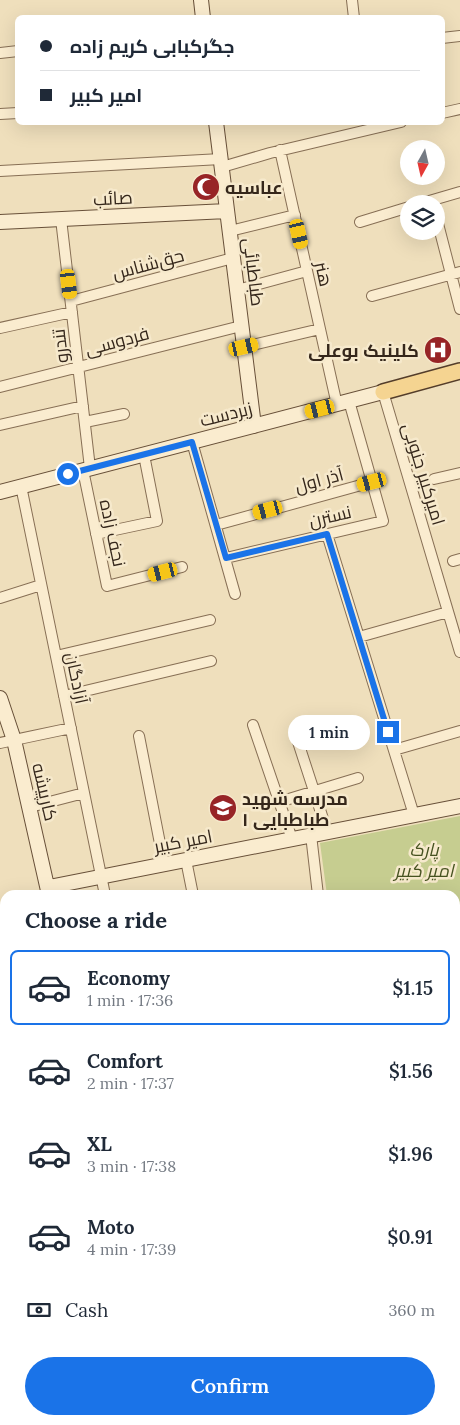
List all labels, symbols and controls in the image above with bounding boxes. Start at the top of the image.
text: جگرکبابی کریم زاده [70,34,235,58]
text: امیر کبیر [70,83,142,107]
north arrow [400,140,445,185]
map controls [400,140,445,240]
mosque icon: عباسیه [191,172,221,202]
place label: عباسیه [225,176,283,199]
street label: صائب [93,185,133,211]
button: layers [400,195,445,240]
car [288,218,309,250]
street label: طباطبائی [238,237,270,307]
street label: حق‌شناس [110,243,187,286]
street label: هنر [310,258,338,289]
car [59,268,78,300]
street label: فردوسی [82,321,152,361]
street label: تندرو [46,327,74,364]
hospital icon: کلینیک بوعلی [423,335,453,365]
car [227,336,260,358]
place label: کلینیک بوعلی [308,339,419,362]
street label: زبردست [197,396,255,432]
car [303,398,336,420]
street label: امیرکبیر جنوبی [398,420,450,528]
street label: آذر اول [292,462,346,498]
route start [57,463,79,485]
car [355,471,388,493]
street label: نجف زاده [95,497,131,569]
car [251,499,284,521]
street label: نسترن [306,500,354,532]
car [146,561,179,583]
street label: آزادگان [60,650,94,706]
callout: 1 min [288,714,370,750]
route end [377,721,399,743]
text: 1 min [309,722,349,742]
street label: کارپیشه [26,761,63,823]
place label: مدرسه شهید طباطبایی ۱ [242,787,348,831]
school or university icon: مدرسه شهید طباطبایی ۱ [208,793,238,823]
street label: امیر کبیر [151,824,214,858]
park label: پارک امیر کبیر [392,838,456,882]
text: Choose a ride [25,906,167,934]
icon: car [27,965,72,1010]
text: Economy [87,966,170,990]
text: $1.15 [393,976,433,1000]
text: 1 min · 17:36 [87,990,173,1010]
icon: car [27,1048,72,1093]
text: Comfort [87,1049,163,1073]
text: $1.56 [389,1059,433,1083]
text: 2 min · 17:37 [87,1073,174,1093]
icon: car [27,1131,72,1176]
text: XL [87,1132,112,1156]
text: $1.96 [388,1142,433,1166]
text: 3 min · 17:38 [87,1156,176,1176]
icon: car [27,1214,72,1259]
text: Moto [87,1215,134,1239]
text: $0.91 [388,1225,433,1249]
text: 4 min · 17:39 [87,1239,176,1259]
icon: cash [25,1296,53,1324]
text: Cash [65,1298,108,1322]
text: 360 m [388,1300,435,1320]
button: Confirm [25,1357,435,1415]

